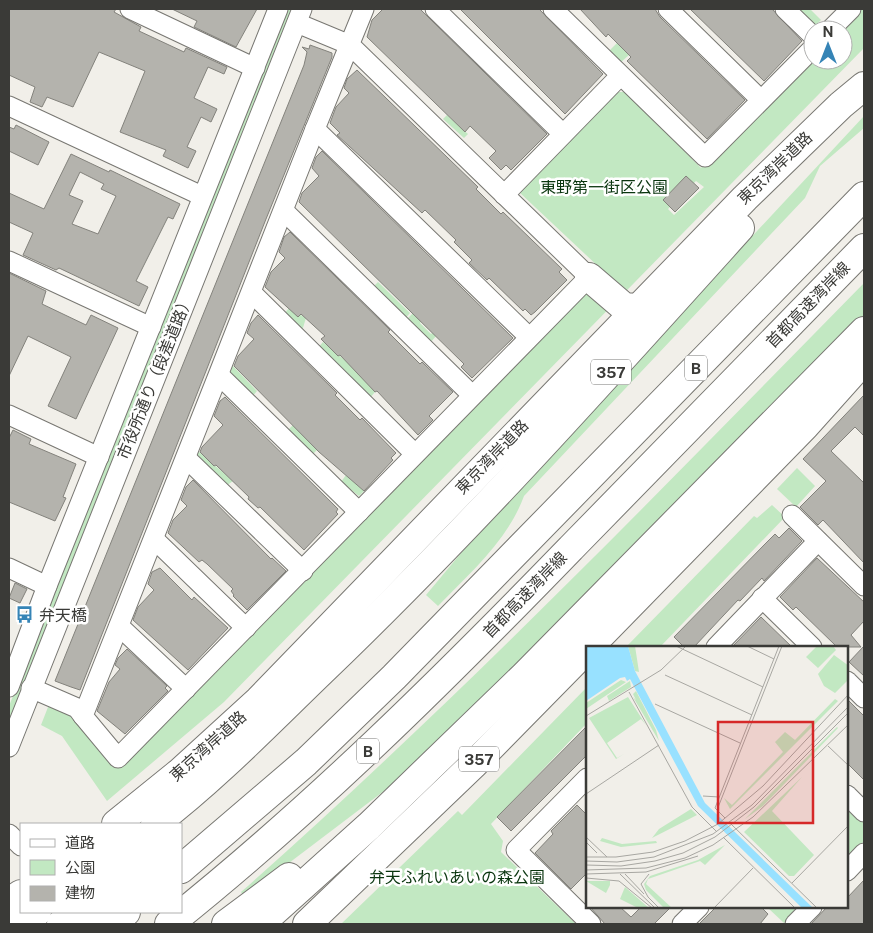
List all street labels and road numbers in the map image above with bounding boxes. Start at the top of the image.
street label: 東京湾岸道路 [734,128,816,208]
street label: 首都高速湾岸線 [762,258,854,352]
street label: 市役所通り（段差道路） [113,292,197,462]
road number: B [685,356,707,380]
road number: 357 [591,360,631,384]
street label: 東京湾岸道路 [452,416,532,498]
street label: 首都高速湾岸線 [479,548,571,642]
street label: 東京湾岸道路 [166,707,250,785]
road number: B [357,738,379,764]
road number: 357 [459,746,499,772]

